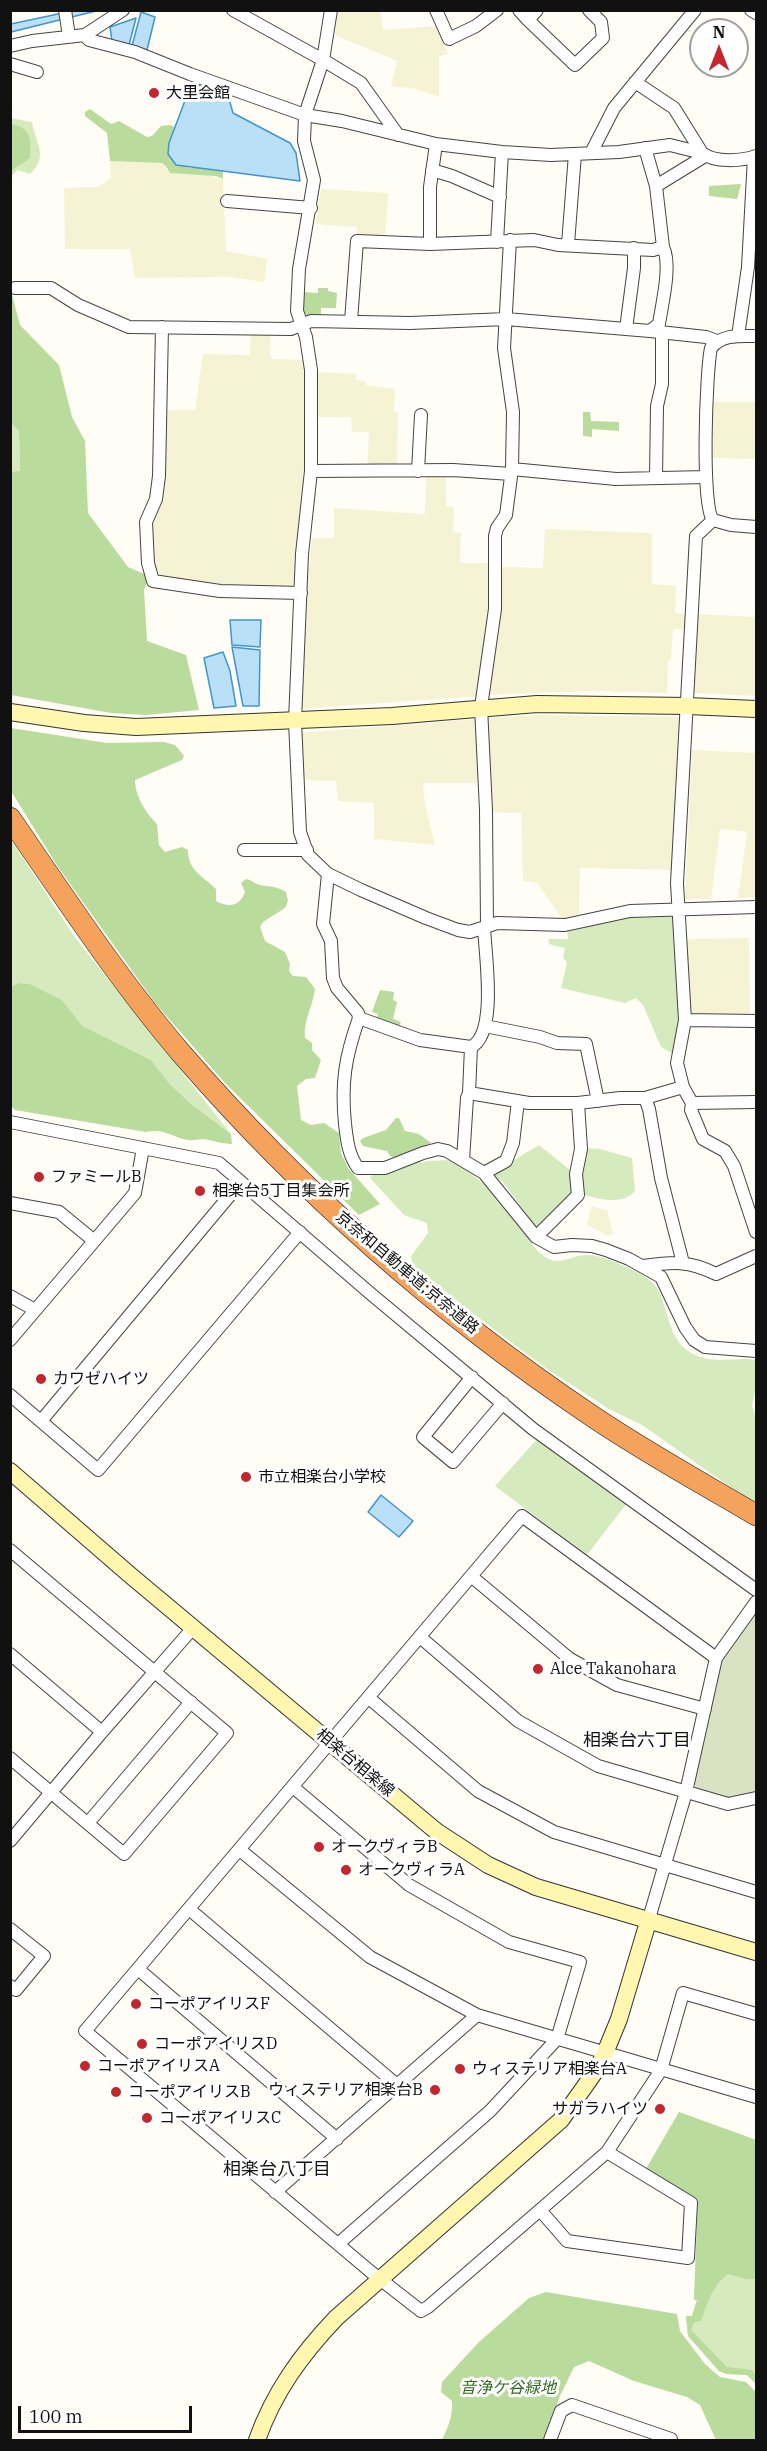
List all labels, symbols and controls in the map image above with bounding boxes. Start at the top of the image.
north arrow [689,18,749,78]
text: N [713,22,725,42]
place label: 大里会館 [166,83,230,103]
marker: 大里会館 [147,86,161,100]
place label: ファミールB [51,1167,142,1187]
marker: ファミールB [32,1170,46,1184]
place label: 相楽台5丁目集会所 [212,1181,350,1201]
marker: 相楽台5丁目集会所 [193,1184,207,1198]
street label: 京奈和自動車道;京奈道路 [332,1208,482,1338]
place label: カワゼハイツ [53,1369,149,1389]
marker: カワゼハイツ [34,1372,48,1386]
place label: 市立相楽台小学校 [258,1467,386,1487]
marker: 市立相楽台小学校 [239,1470,253,1484]
place label: Alce Takanohara [550,1659,676,1679]
marker: Alce Takanohara [531,1662,545,1676]
street label: 相楽台相楽線 [312,1725,398,1801]
district label: 相楽台六丁目 [583,1730,691,1752]
place label: オークヴィラB [331,1837,438,1857]
marker: オークヴィラB [312,1840,326,1854]
place label: オークヴィラA [358,1860,465,1880]
marker: オークヴィラA [339,1863,353,1877]
place label: コーポアイリスF [148,1994,270,2014]
marker: コーポアイリスF [129,1997,143,2011]
place label: コーポアイリスD [154,2034,277,2054]
marker: コーポアイリスD [135,2037,149,2051]
place label: コーポアイリスA [97,2056,220,2076]
marker: コーポアイリスA [78,2059,92,2073]
place label: ウィステリア相楽台A [472,2059,627,2079]
marker: ウィステリア相楽台A [453,2062,467,2076]
place label: ウィステリア相楽台B [268,2080,423,2100]
place label: コーポアイリスB [128,2082,251,2102]
marker: ウィステリア相楽台B [428,2083,442,2097]
marker: コーポアイリスB [109,2085,123,2099]
place label: サガラハイツ [552,2099,648,2119]
marker: サガラハイツ [653,2102,667,2116]
place label: コーポアイリスC [159,2108,281,2128]
marker: コーポアイリスC [140,2111,154,2125]
district label: 相楽台八丁目 [223,2159,331,2181]
park label: 音浄ケ谷緑地 [460,2378,556,2398]
scale bar [21,2394,195,2432]
text: 100 m [29,2405,83,2428]

